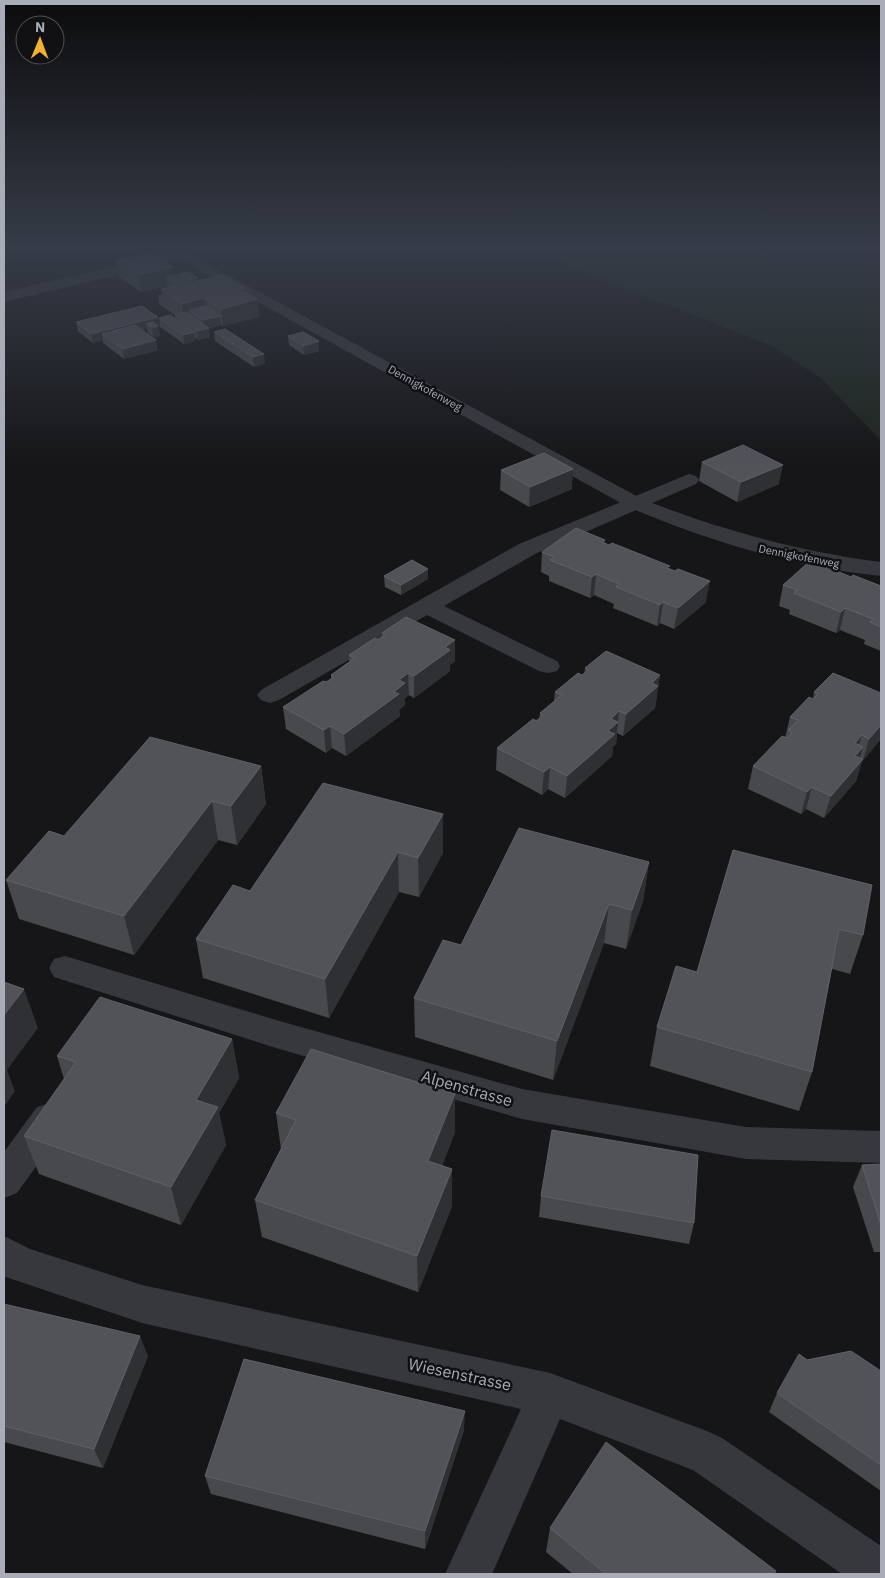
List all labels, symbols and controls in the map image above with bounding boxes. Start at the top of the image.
north arrow [15,15,65,65]
text: N [35,18,45,36]
street label: Dennigkofenweg [386,362,464,414]
street label: Dennigkofenweg [757,541,841,571]
street label: Alpenstrasse [419,1065,515,1111]
street label: Wiesenstrasse [407,1353,513,1395]

